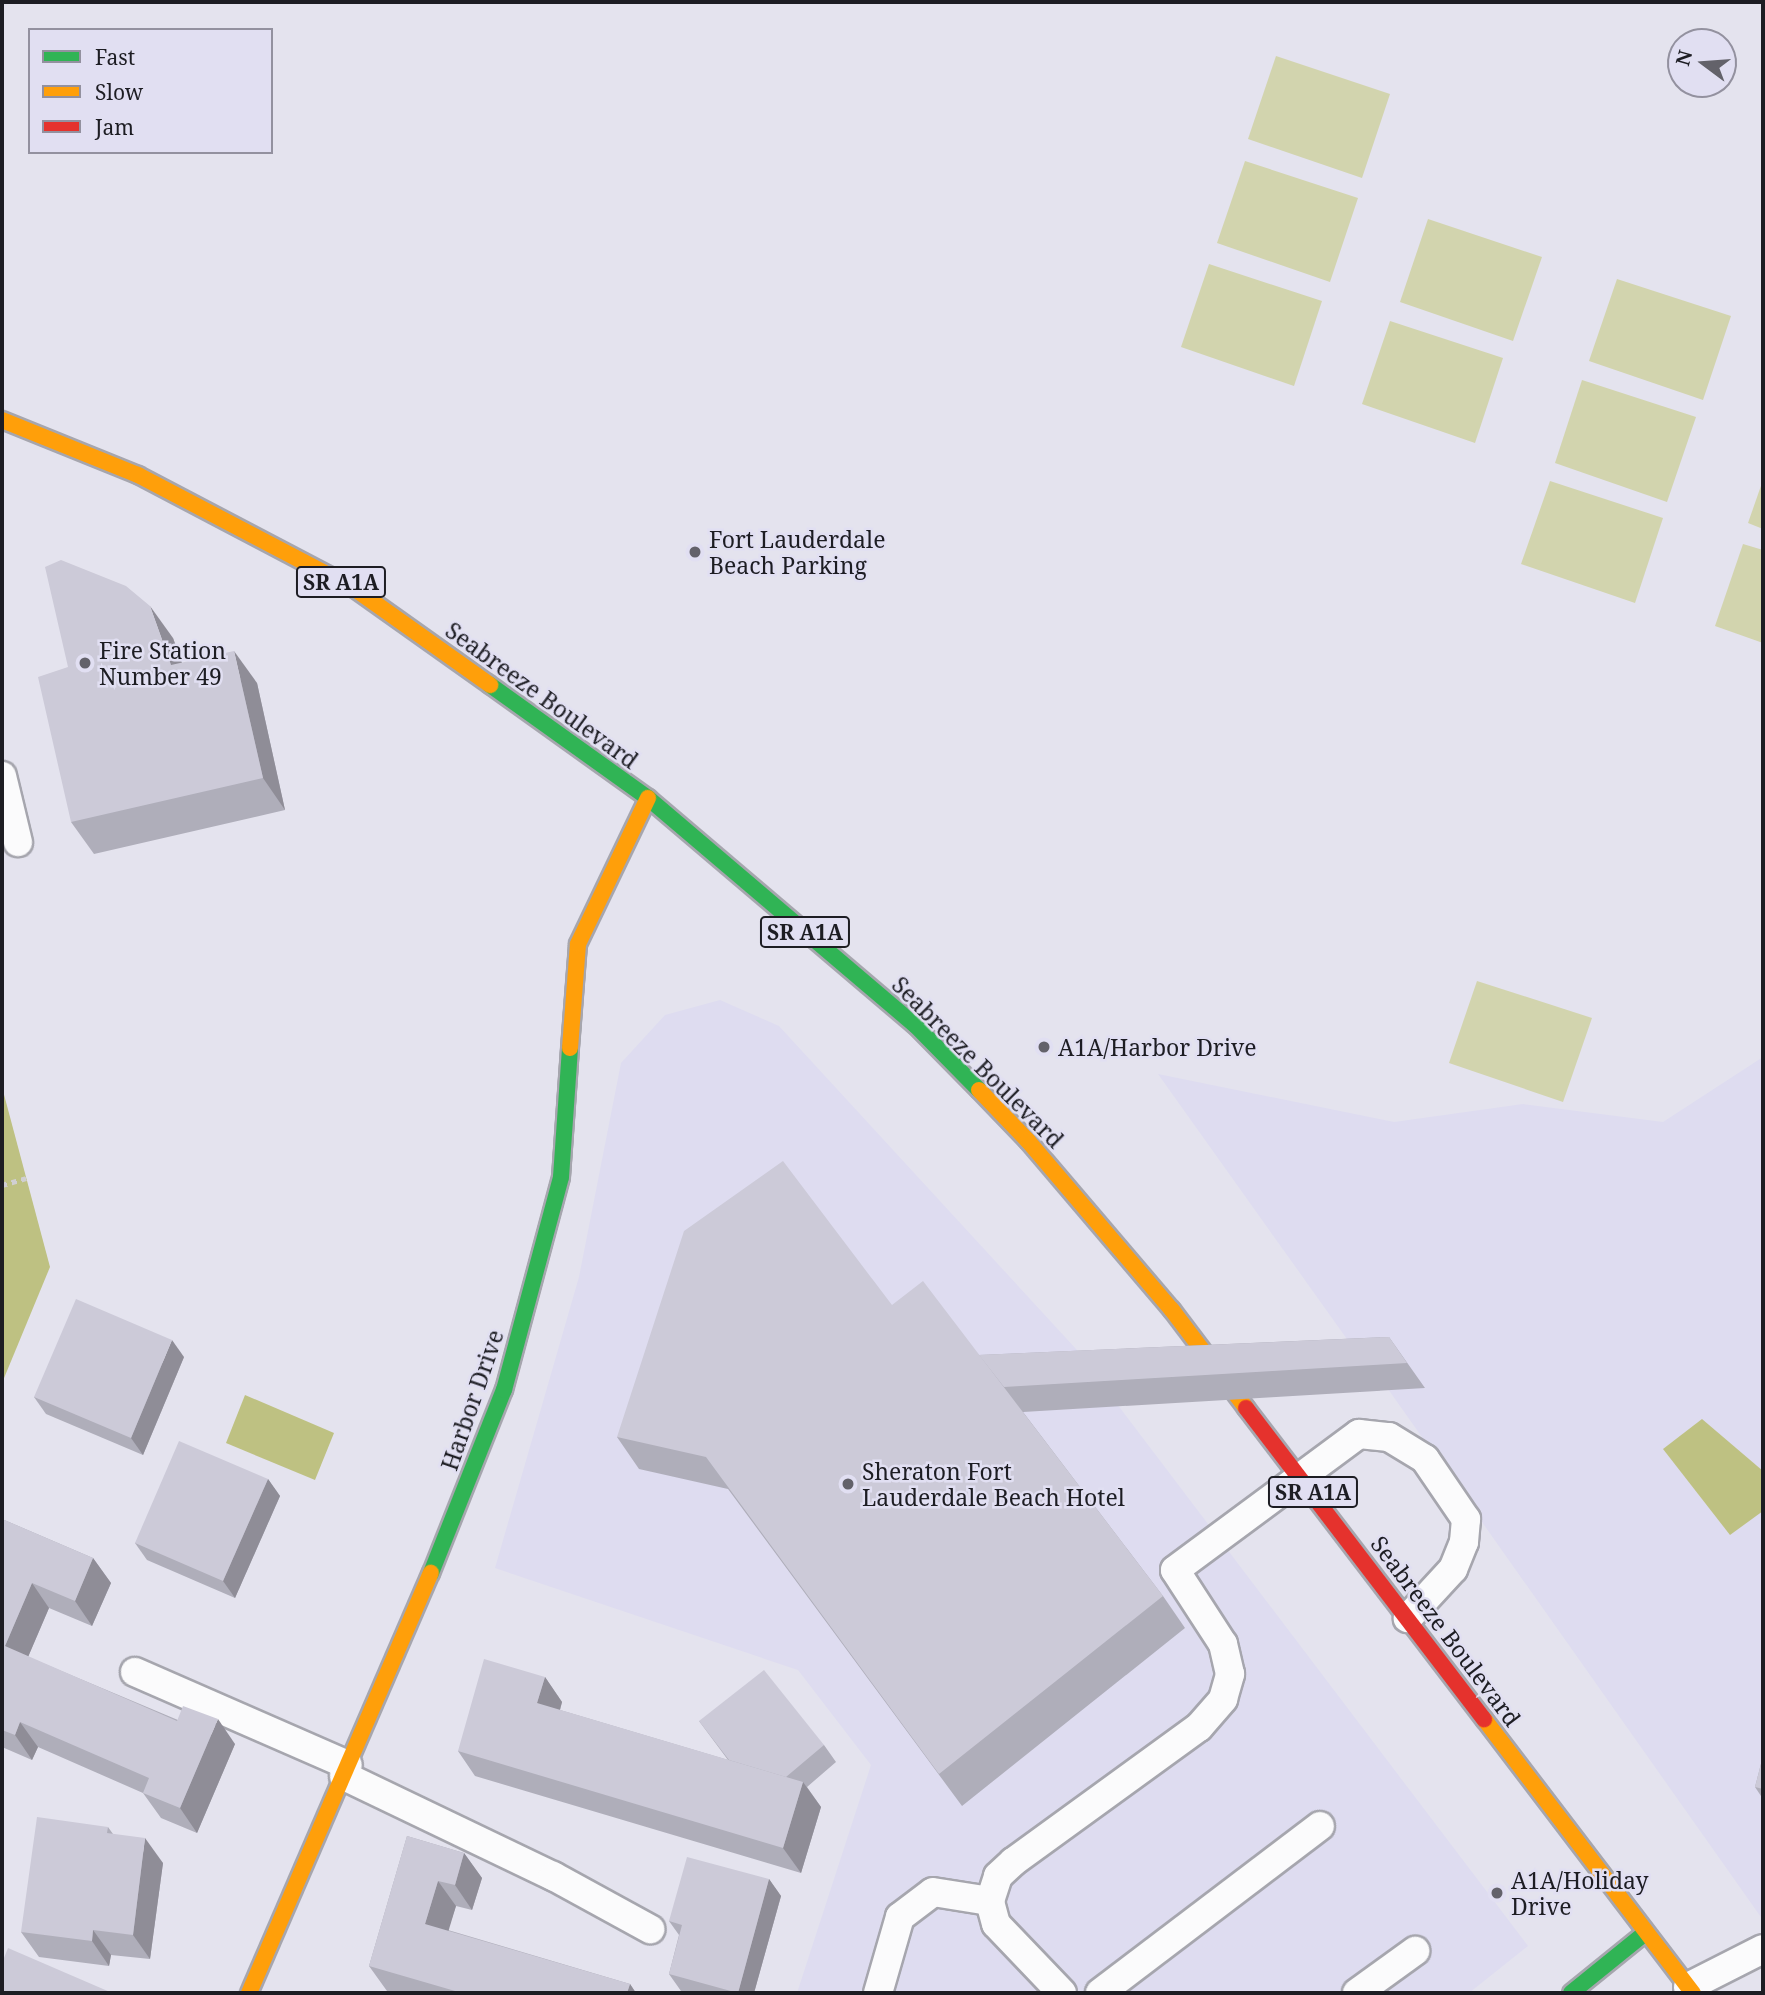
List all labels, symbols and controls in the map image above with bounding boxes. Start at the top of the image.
legend [28,28,273,154]
north arrow [1667,28,1737,98]
text: Fast [95,43,135,71]
text: N [1669,47,1698,69]
text: Slow [95,78,143,106]
text: Jam [95,113,134,141]
place label: Fort Lauderdale Beach Parking [709,525,885,579]
marker: Fort Lauderdale Beach Parking [687,544,703,560]
road number: SR A1A [296,564,386,600]
street label: Seabreeze Boulevard [440,616,644,774]
place label: Fire Station Number 49 [99,636,226,690]
marker: Fire Station Number 49 [77,655,93,671]
road number: SR A1A [760,914,850,950]
street label: Seabreeze Boulevard [887,971,1069,1153]
place label: A1A/Harbor Drive [1058,1033,1257,1061]
marker: A1A/Harbor Drive [1036,1039,1052,1055]
street label: Harbor Drive [435,1326,509,1474]
place label: Sheraton Fort Lauderdale Beach Hotel [862,1457,1125,1511]
road number: SR A1A [1268,1474,1358,1510]
marker: Sheraton Fort Lauderdale Beach Hotel [840,1476,856,1492]
street label: Seabreeze Boulevard [1365,1530,1527,1732]
place label: A1A/Holiday Drive [1511,1866,1649,1920]
marker: A1A/Holiday Drive [1489,1885,1505,1901]

